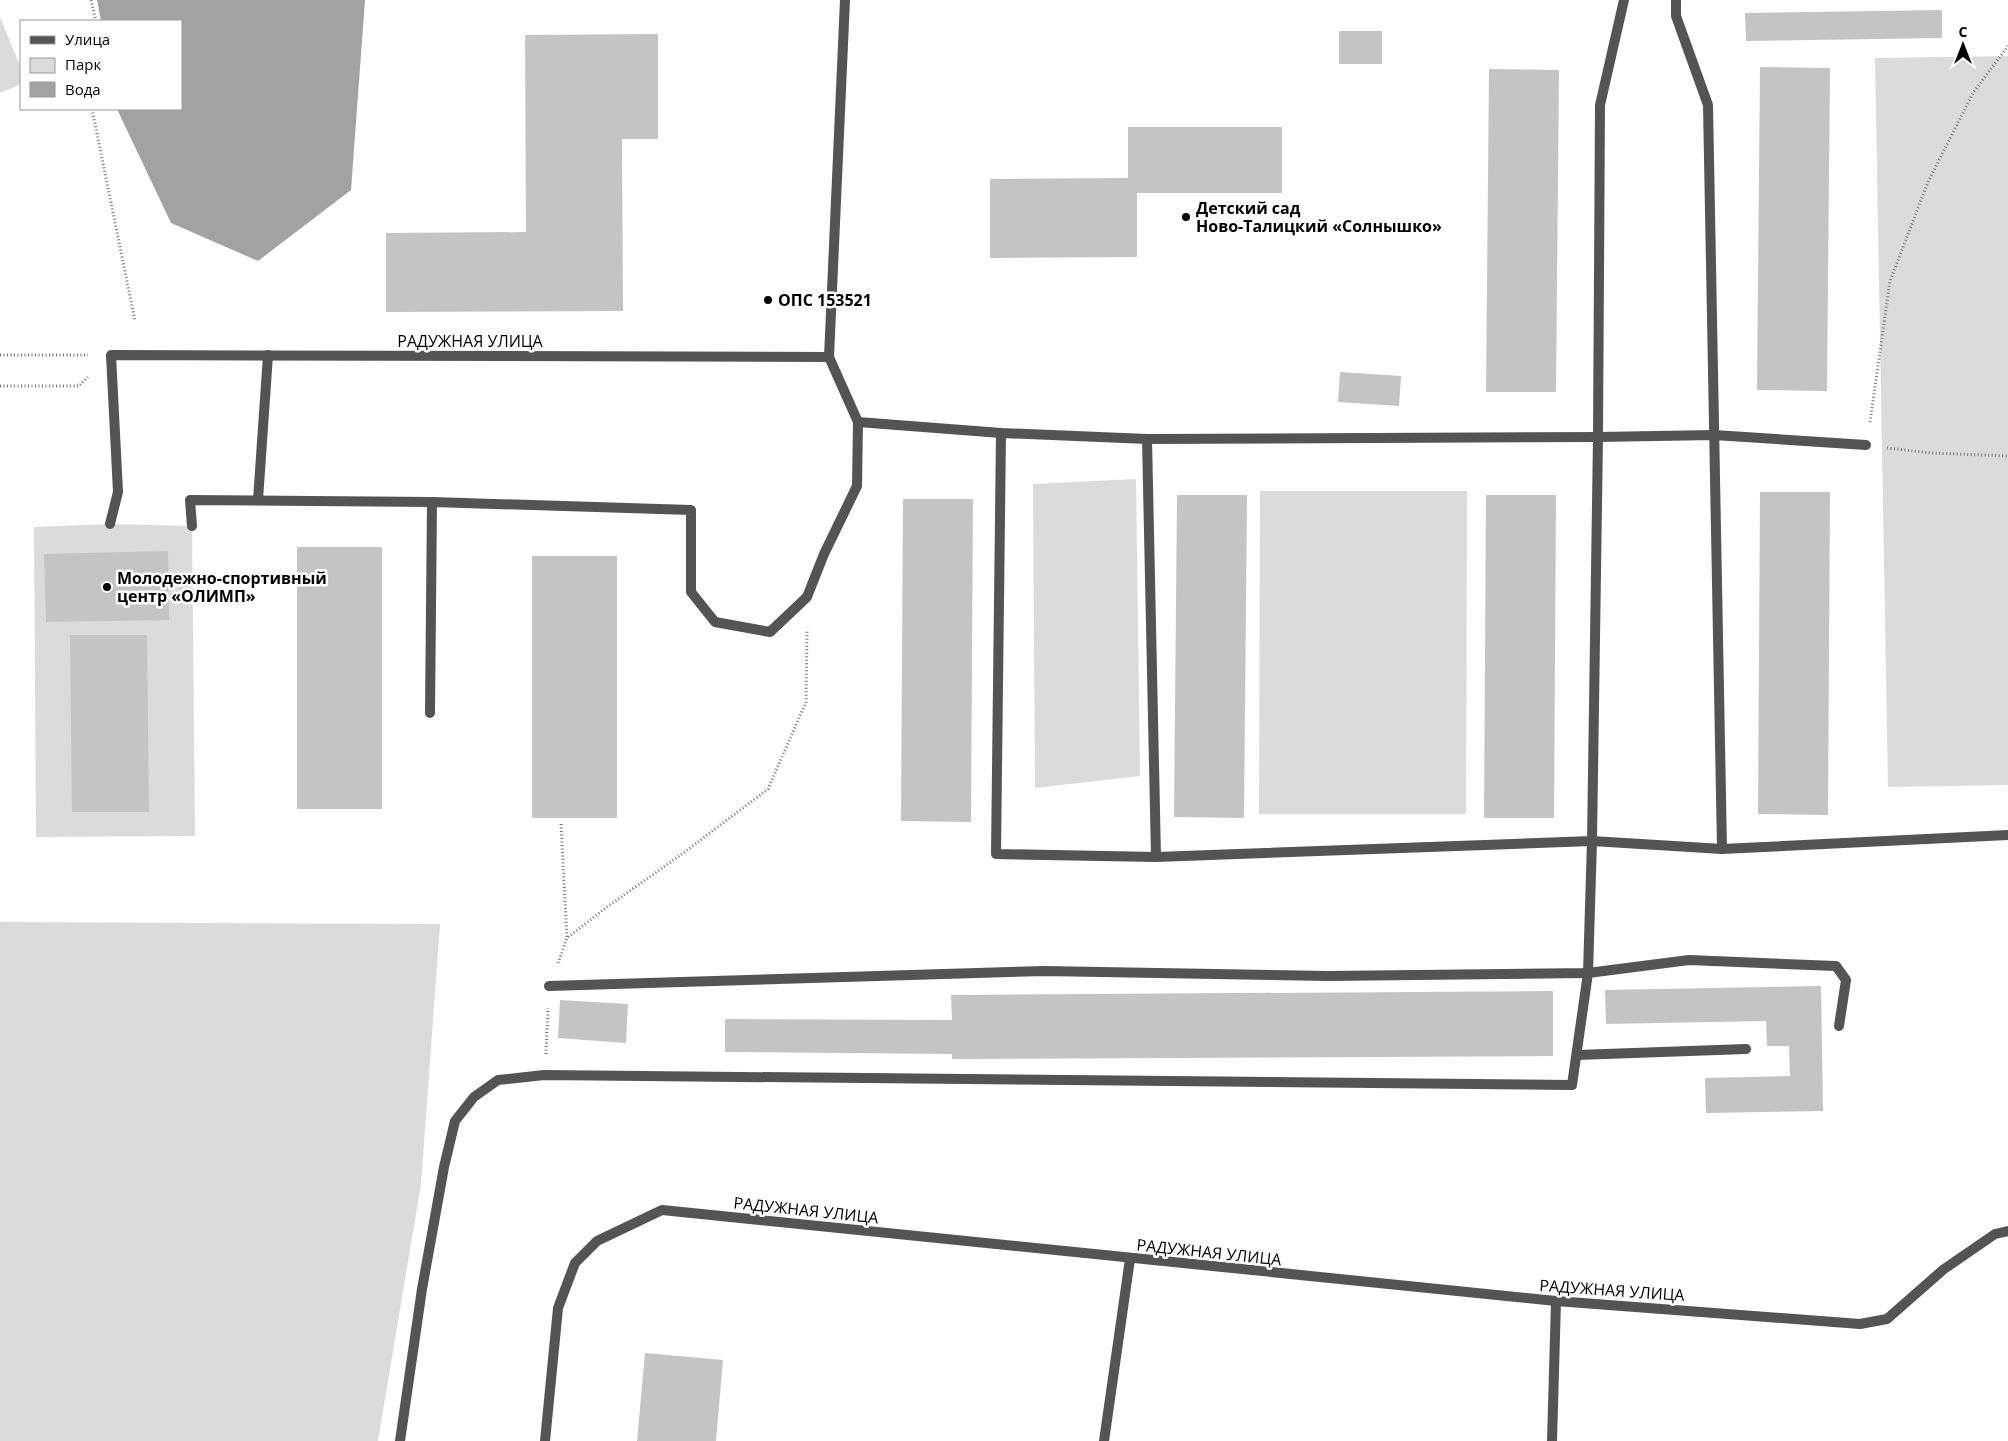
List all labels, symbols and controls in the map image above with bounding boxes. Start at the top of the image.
legend [20,20,182,110]
north arrow [1938,20,1988,70]
text: С [1959,22,1968,41]
text: Улица [65,29,110,49]
text: Парк [65,54,101,74]
text: Вода [65,79,101,99]
place label: Детский сад Ново-Талицкий «Солнышко» [1196,197,1442,237]
marker: Детский сад Ново-Талицкий «Солнышко» [1180,211,1192,223]
place label: ОПС 153521 [778,289,872,311]
marker: ОПС 153521 [762,294,774,306]
street label: РАДУЖНАЯ УЛИЦА [397,330,544,352]
place label: Молодежно-спортивный центр «ОЛИМП» [117,567,327,607]
marker: Молодежно-спортивный центр «ОЛИМП» [101,581,113,593]
street label: РАДУЖНАЯ УЛИЦА [733,1191,880,1229]
street label: РАДУЖНАЯ УЛИЦА [1136,1233,1283,1271]
street label: РАДУЖНАЯ УЛИЦА [1539,1274,1686,1306]

